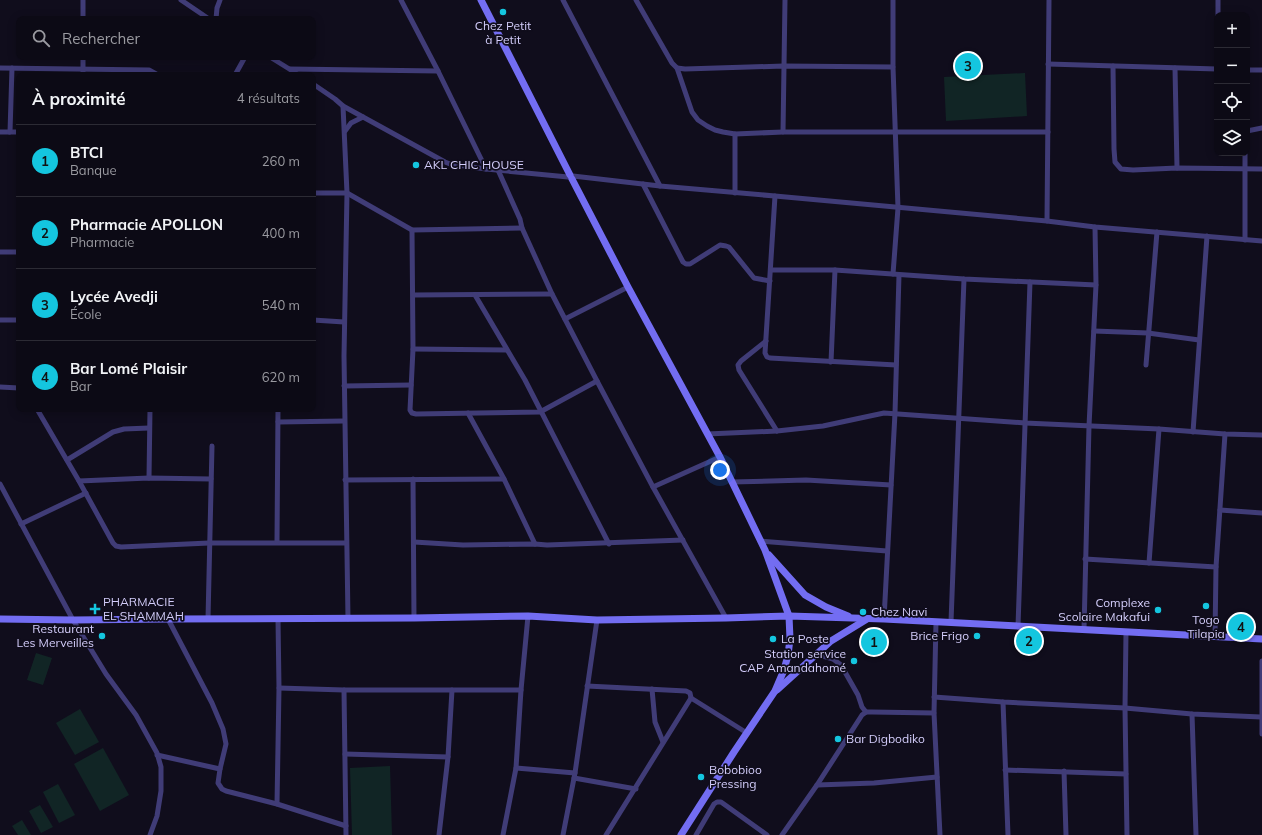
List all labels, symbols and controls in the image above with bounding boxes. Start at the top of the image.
marker: Chez Petit à Petit [498,7,508,17]
map controls [1214,12,1250,156]
button: + [1214,12,1250,48]
search box [16,16,316,60]
place label: Chez Petit à Petit [475,18,531,47]
icon: search [30,27,52,49]
text: Rechercher [62,29,140,48]
button: − [1214,48,1250,84]
pin: 3 [955,51,981,81]
button: locate [1214,84,1250,120]
text: À proximité [32,88,126,109]
text: 4 résultats [237,90,300,106]
button: layers [1214,120,1250,156]
text: BTCI [70,143,103,162]
text: 1 [41,153,49,169]
text: 260 m [262,153,300,169]
place label: AKL CHIC HOUSE [424,157,524,172]
marker: AKL CHIC HOUSE [411,160,421,170]
text: Banque [70,162,117,178]
text: Pharmacie APOLLON [70,215,223,234]
text: 2 [41,225,49,241]
text: 400 m [262,225,300,241]
text: Pharmacie [70,234,134,250]
text: Lycée Avedji [70,287,158,306]
text: 3 [41,297,49,313]
text: 540 m [262,297,300,313]
text: École [70,306,102,322]
text: Bar Lomé Plaisir [70,359,187,378]
text: 4 [41,369,49,385]
text: 620 m [262,369,300,385]
text: Bar [70,378,91,394]
your location [710,460,730,480]
place label: PHARMACIE EL SHAMMAH [103,594,184,623]
place label: Complexe Scolaire Makafui [1058,595,1150,624]
marker: Togo Tilapia [1201,601,1211,611]
marker: PHARMACIE EL SHAMMAH [90,604,100,614]
place label: Chez Navi [871,604,928,619]
marker: Complexe Scolaire Makafui [1153,605,1163,615]
marker: Chez Navi [858,607,868,617]
place label: Togo Tilapia [1187,612,1225,641]
pin: 4 [1228,612,1254,642]
place label: Restaurant Les Merveilles [17,621,94,650]
pin: 2 [1016,626,1042,656]
pin: 1 [861,627,887,657]
place label: Brice Frigo [910,628,969,643]
marker: Restaurant Les Merveilles [97,631,107,641]
place label: La Poste [781,631,829,646]
marker: Brice Frigo [972,631,982,641]
marker: La Poste [768,634,778,644]
place label: Station service CAP Amandahomé [739,646,846,675]
marker: Station service CAP Amandahomé [849,656,859,666]
place label: Bar Digbodiko [846,731,925,746]
marker: Bar Digbodiko [833,734,843,744]
place label: Bobobioo Pressing [709,762,762,791]
marker: Bobobioo Pressing [696,772,706,782]

